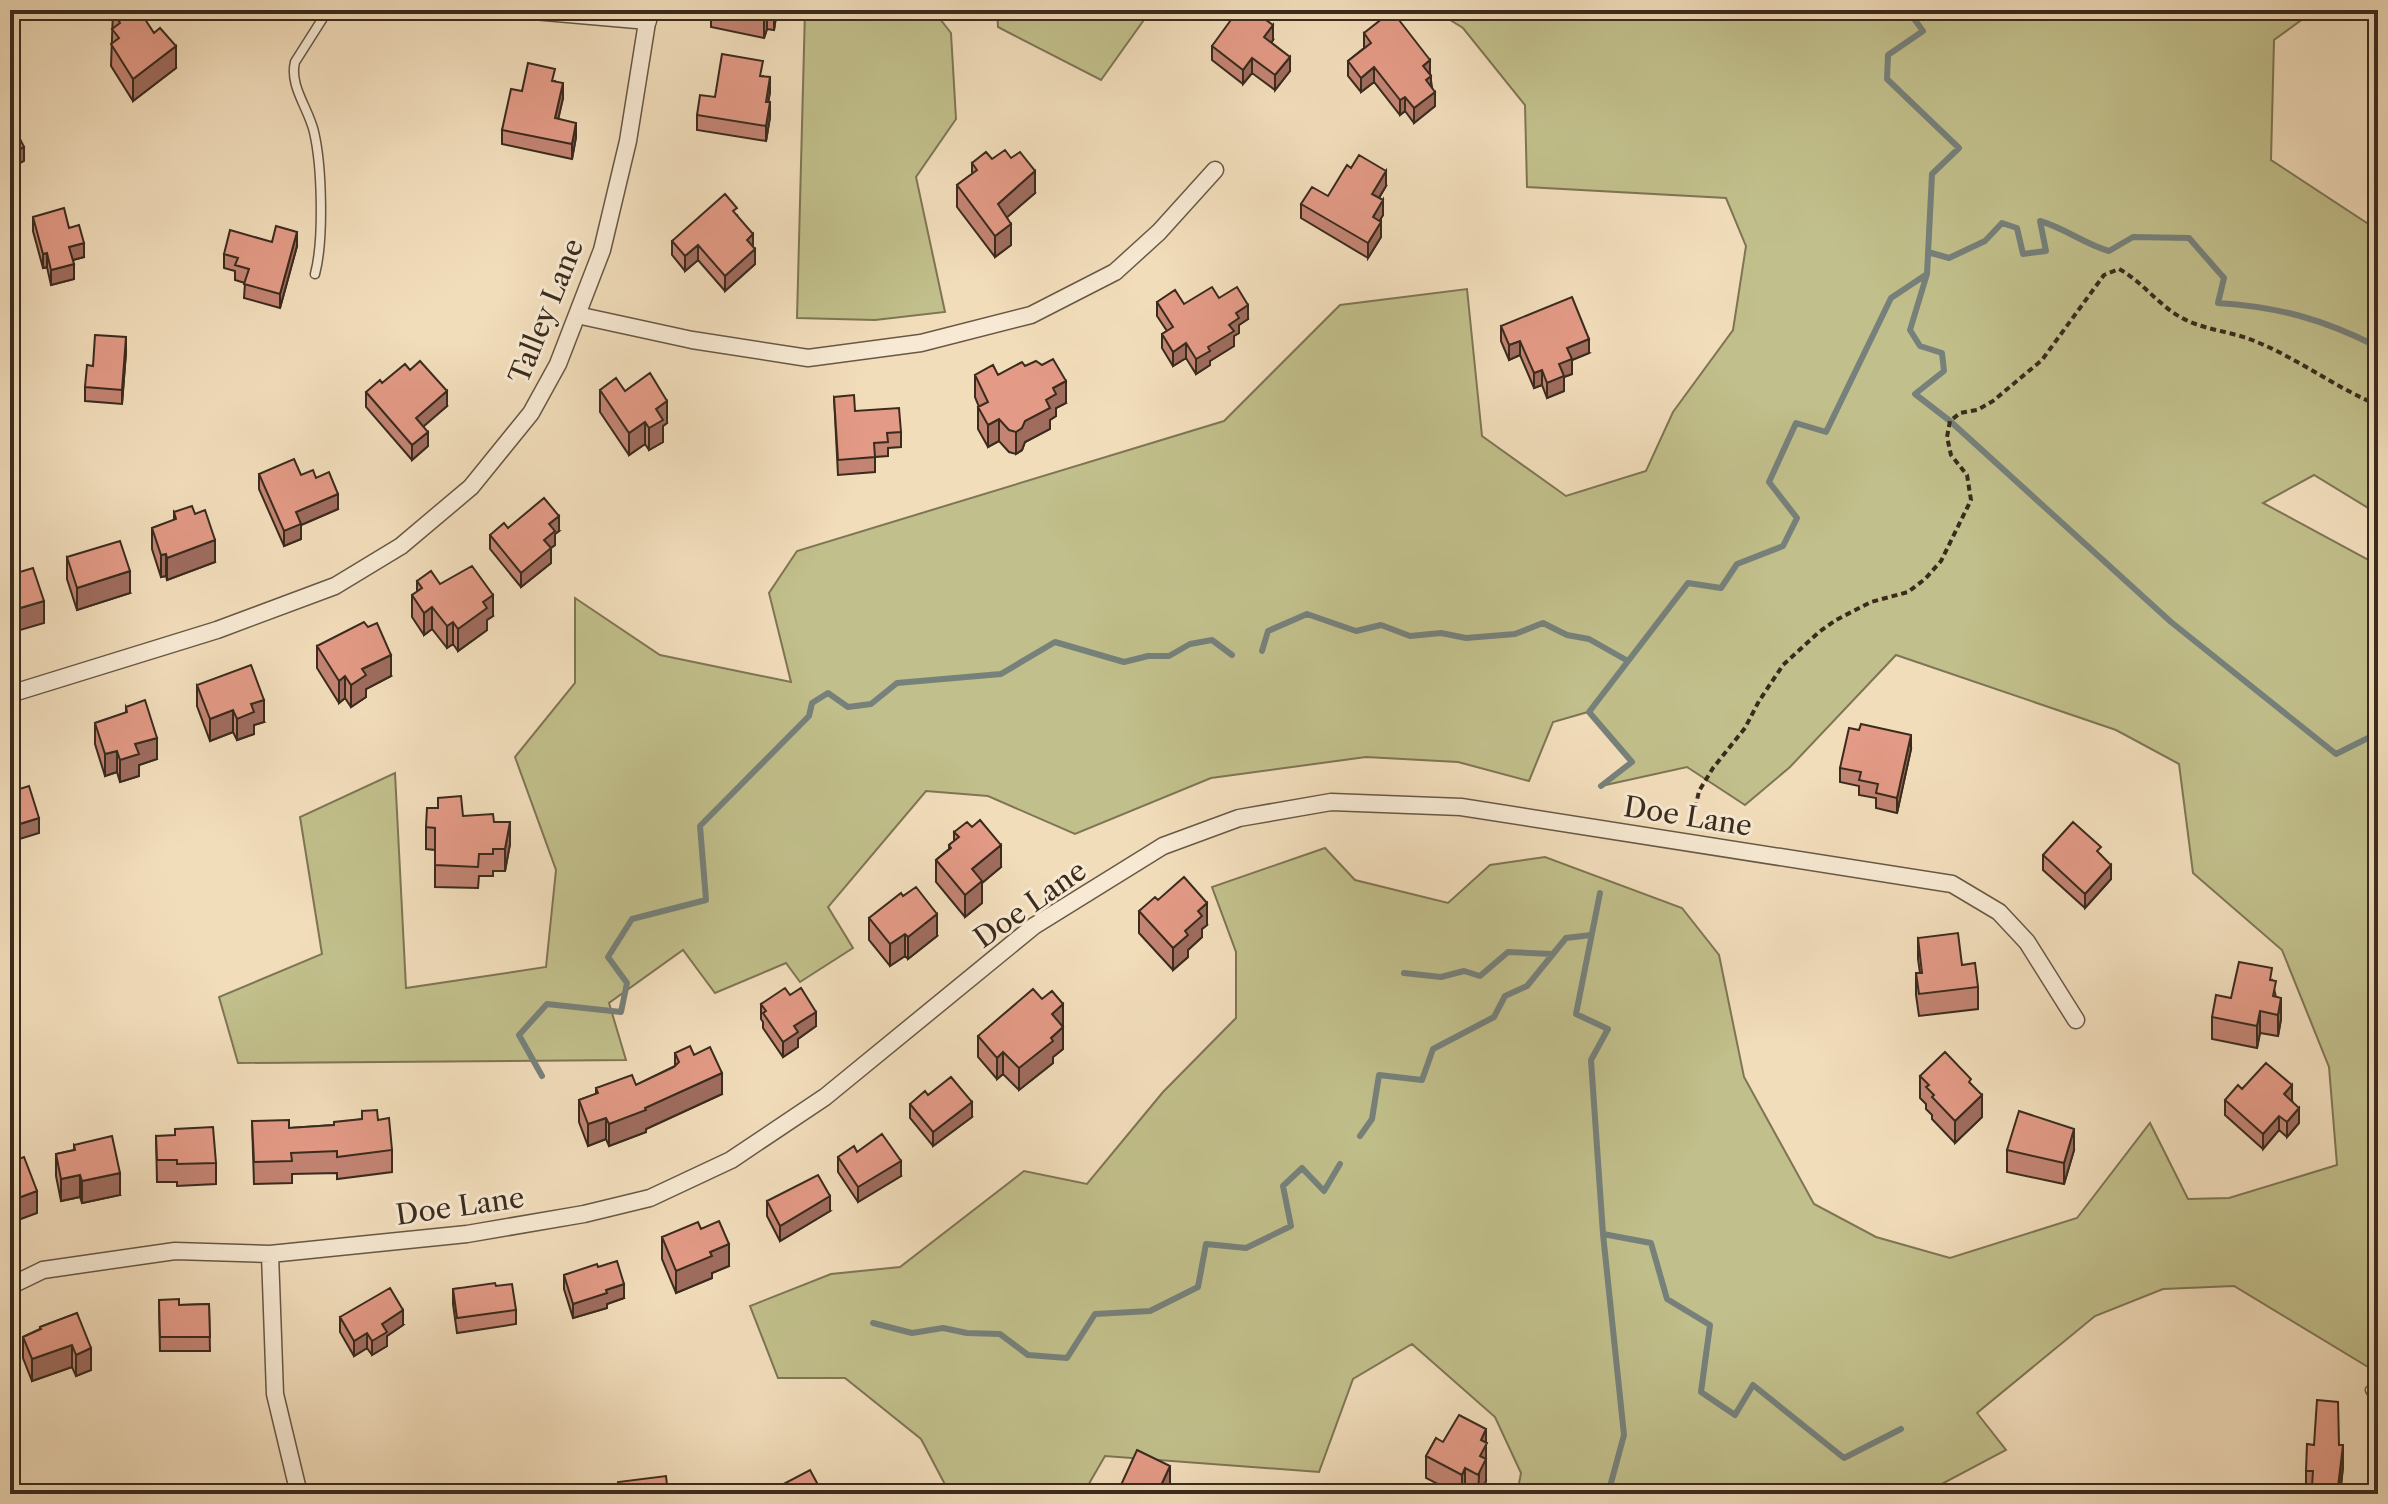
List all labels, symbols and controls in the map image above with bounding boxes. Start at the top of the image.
street label: Talley Lane [502,234,590,388]
street label: Doe Lane [1621,789,1755,843]
street label: Doe Lane [967,853,1093,955]
street label: Doe Lane [394,1180,526,1232]

